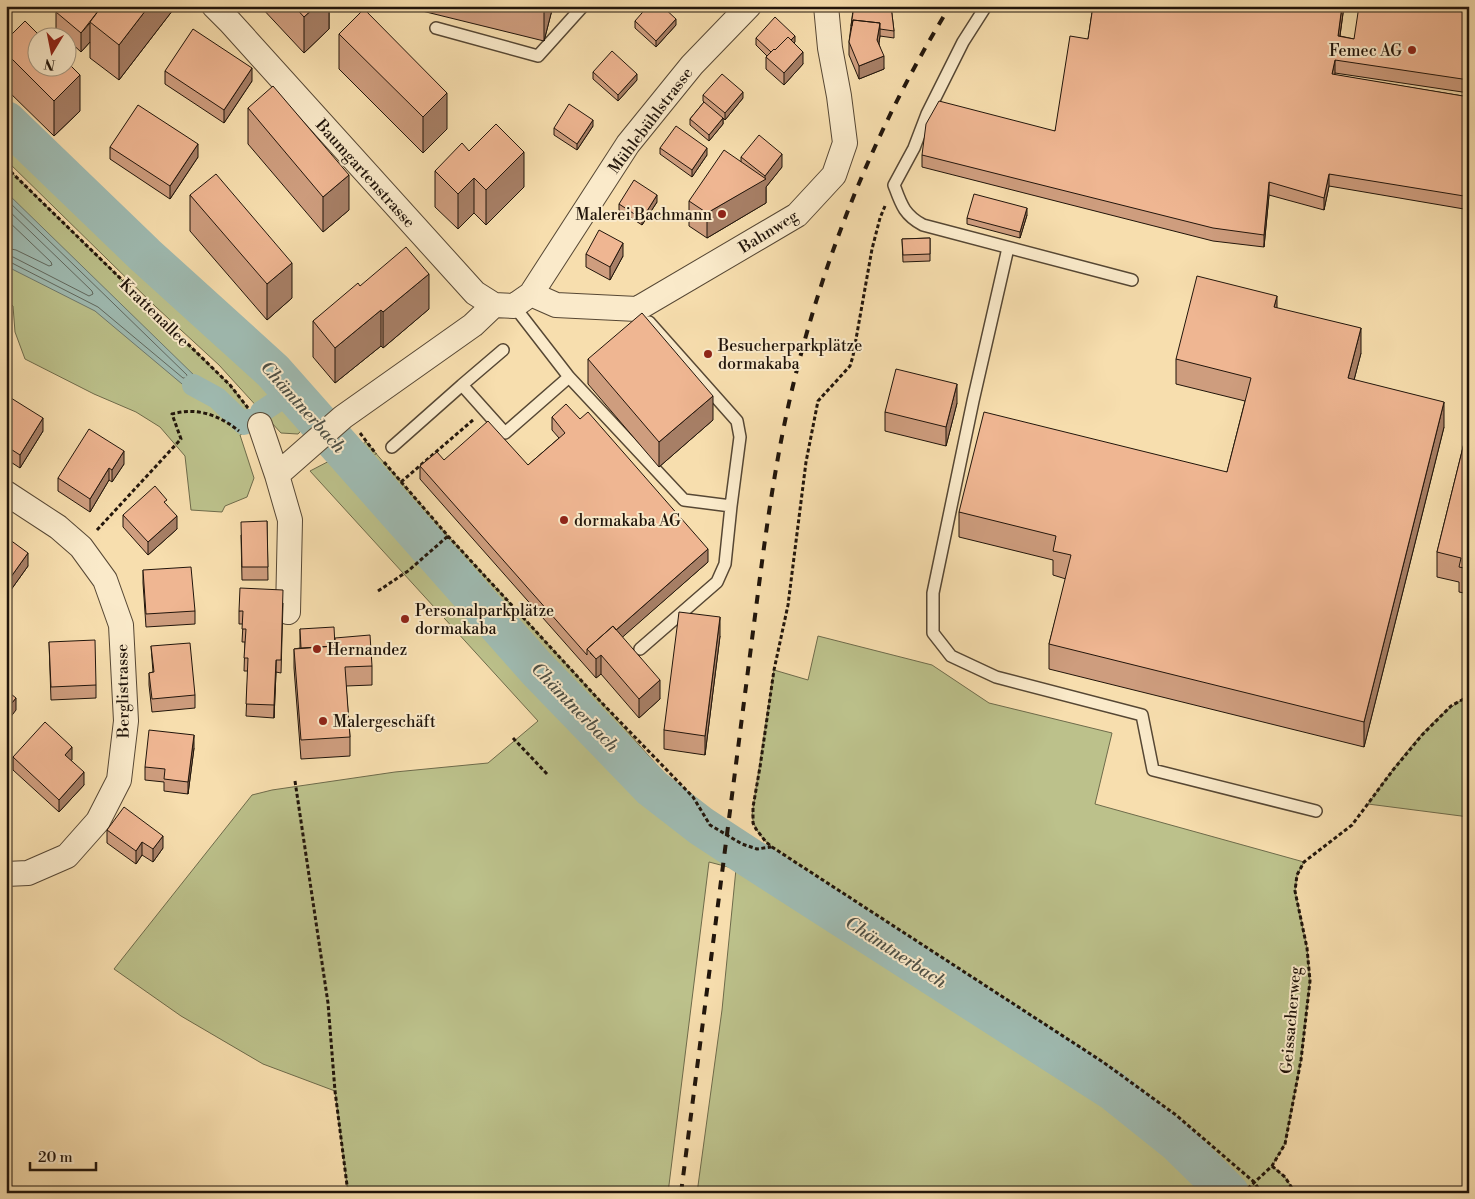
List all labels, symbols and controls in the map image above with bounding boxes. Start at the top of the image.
north arrow [28,28,78,78]
place label: Femec AG [1329,41,1402,61]
marker: Femec AG [1406,44,1418,56]
text: N [43,54,57,74]
street label: Mühlebühlstrasse [604,63,697,178]
street label: Baumgartenstrasse [311,115,419,232]
place label: Malerei Bachmann [575,205,712,225]
street label: Bahnweg [735,206,802,258]
marker: Malerei Bachmann [716,208,728,220]
street label: Krattenallee [115,275,193,351]
place label: Besucherparkplätze dormakaba [717,336,862,374]
marker: Besucherparkplätze dormakaba [702,348,714,360]
water label: Chämtnerbach [255,356,351,459]
place label: dormakaba AG [574,511,681,531]
marker: dormakaba AG [558,514,570,526]
place label: Personalparkplätze dormakaba [415,601,554,639]
marker: Personalparkplätze dormakaba [399,613,411,625]
place label: Hernandez [327,640,407,660]
marker: Hernandez [311,643,323,655]
street label: Berglistrasse [112,644,134,739]
water label: Chämtnerbach [526,658,624,758]
place label: Malergeschäft [333,712,436,732]
marker: Malergeschäft [317,715,329,727]
water label: Chämtnerbach [841,911,952,994]
street label: Geissacherweg [1276,965,1306,1075]
scale bar [30,1139,96,1171]
text: 20 m [38,1148,73,1167]

